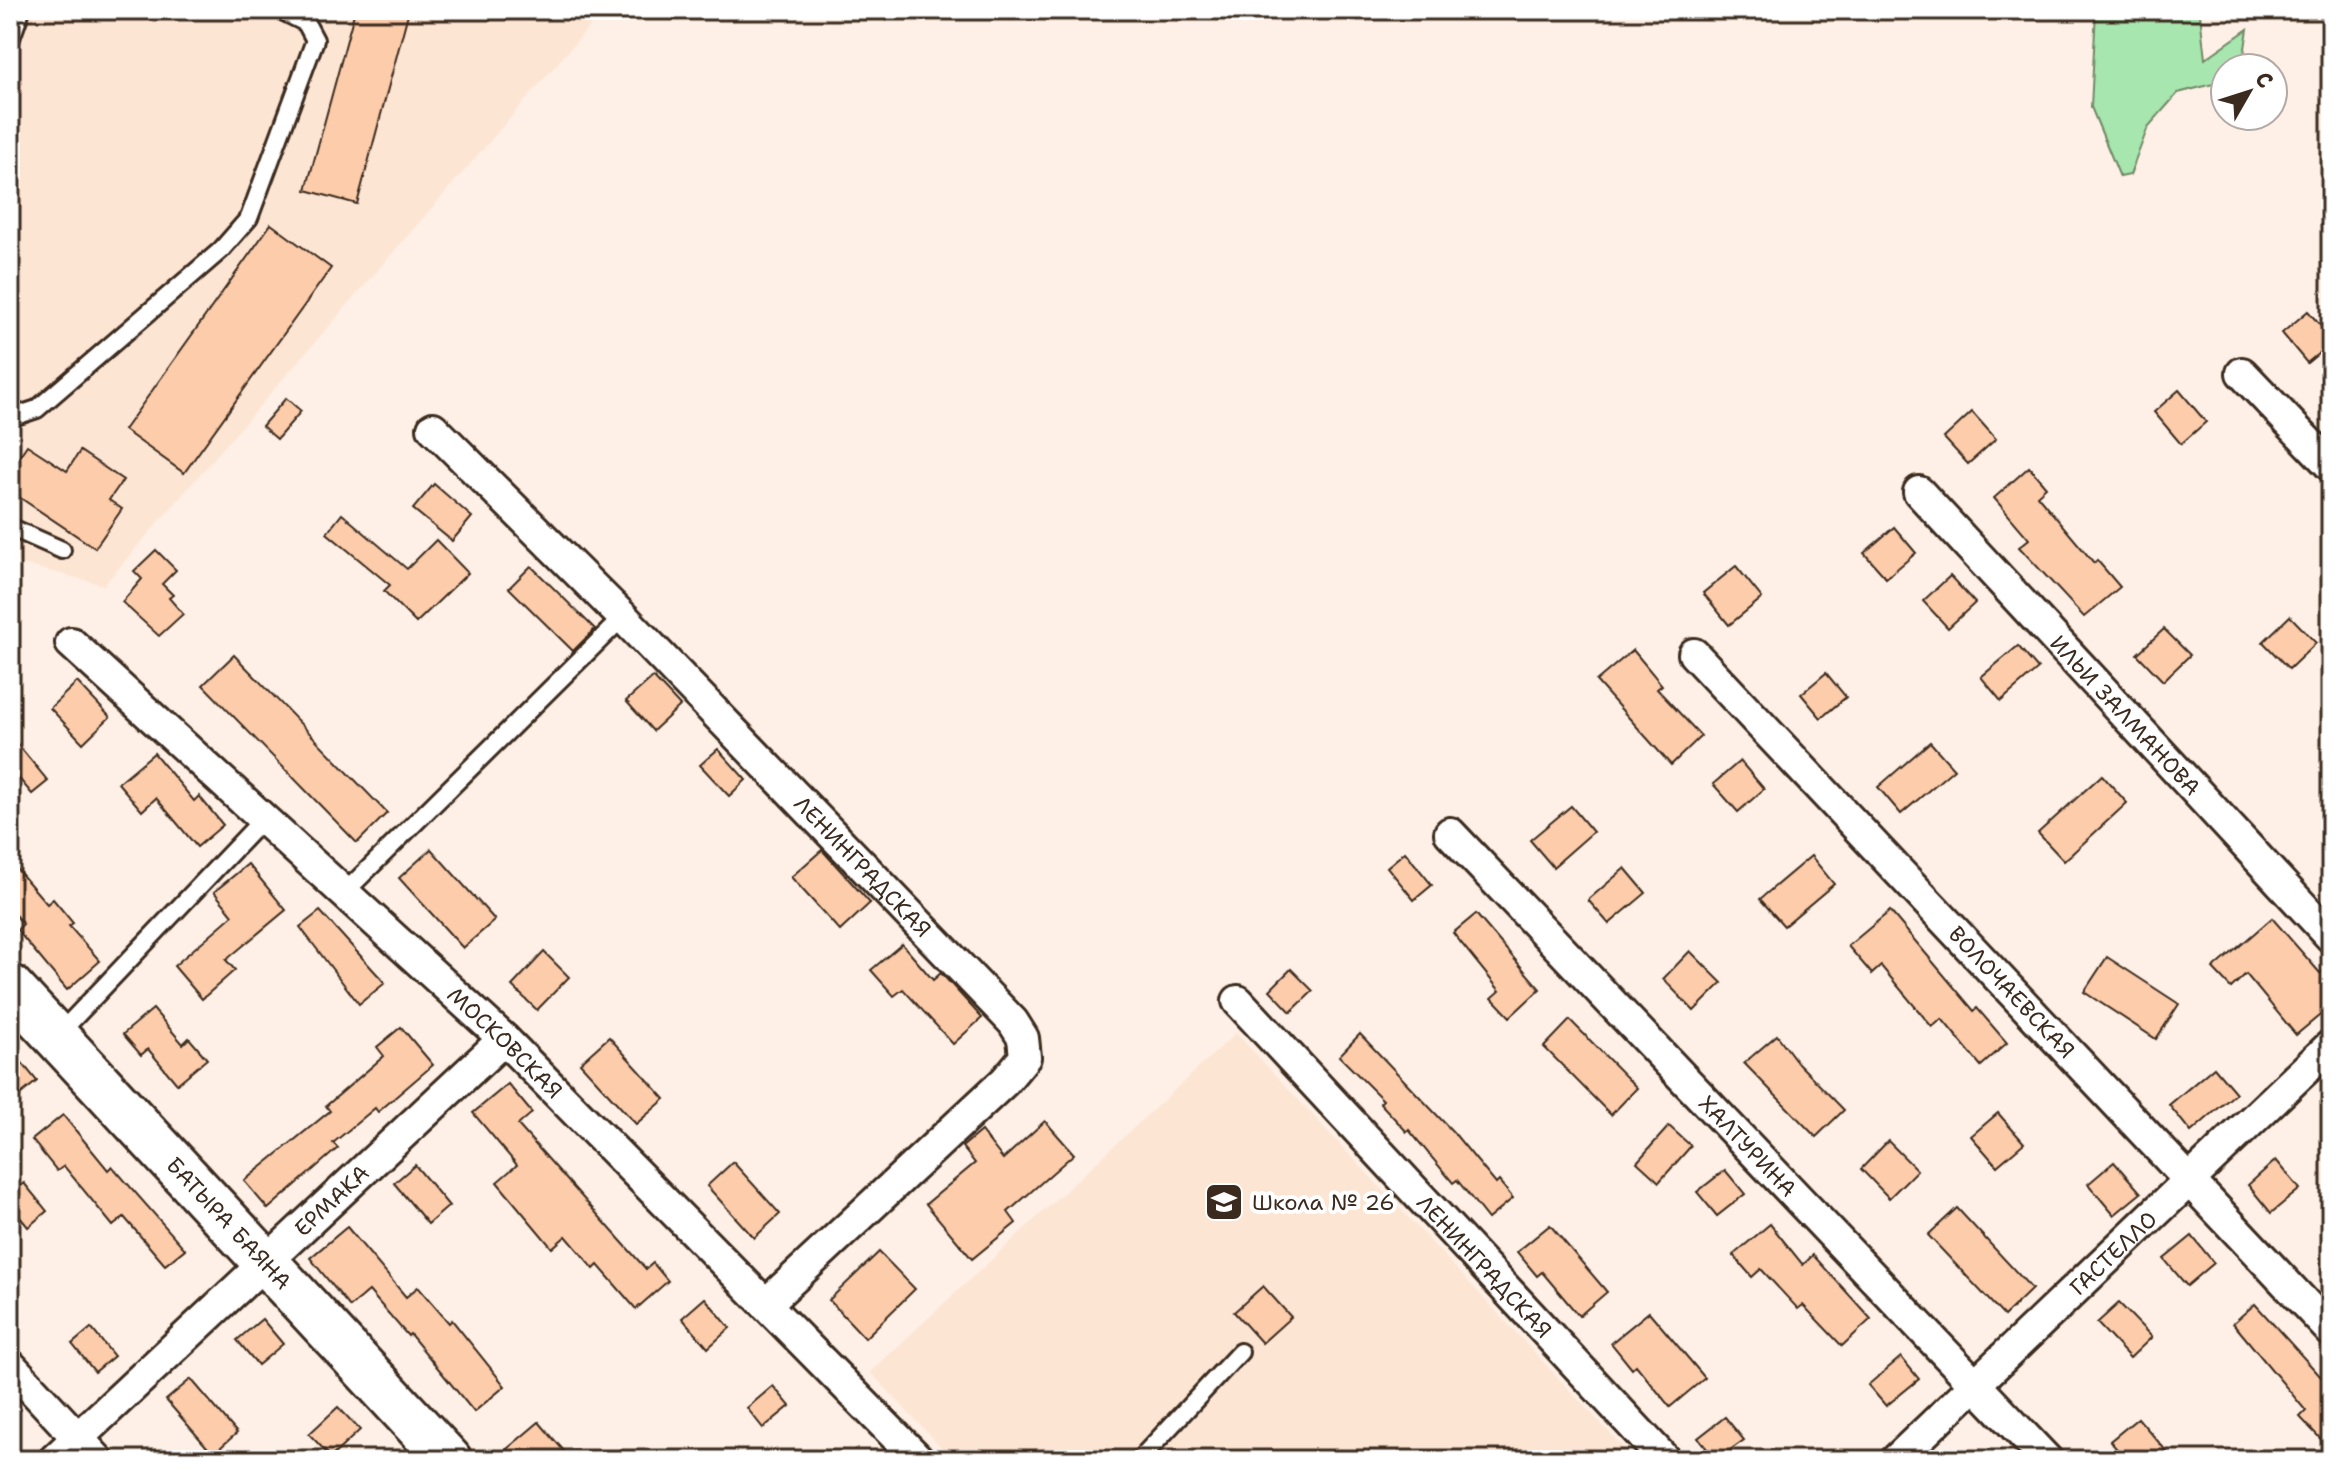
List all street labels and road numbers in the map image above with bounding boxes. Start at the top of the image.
street label: ИЛЬИ ЗАЛМАНОВА [2044,629,2207,802]
street label: ЛЕНИНГРАДСКАЯ [788,789,938,943]
street label: ВОЛОЧАЕВСКАЯ [1943,920,2081,1064]
street label: МОСКОВСКАЯ [441,980,569,1105]
street label: ХАЛТУРИНА [1693,1089,1803,1203]
street label: БАТЫРА БАЯНА [160,1150,298,1296]
street label: ЕРМАКА [288,1158,375,1243]
street label: ЛЕНИНГРАДСКАЯ [1411,1188,1559,1344]
street label: ГАСТЕЛЛО [2063,1204,2163,1301]

